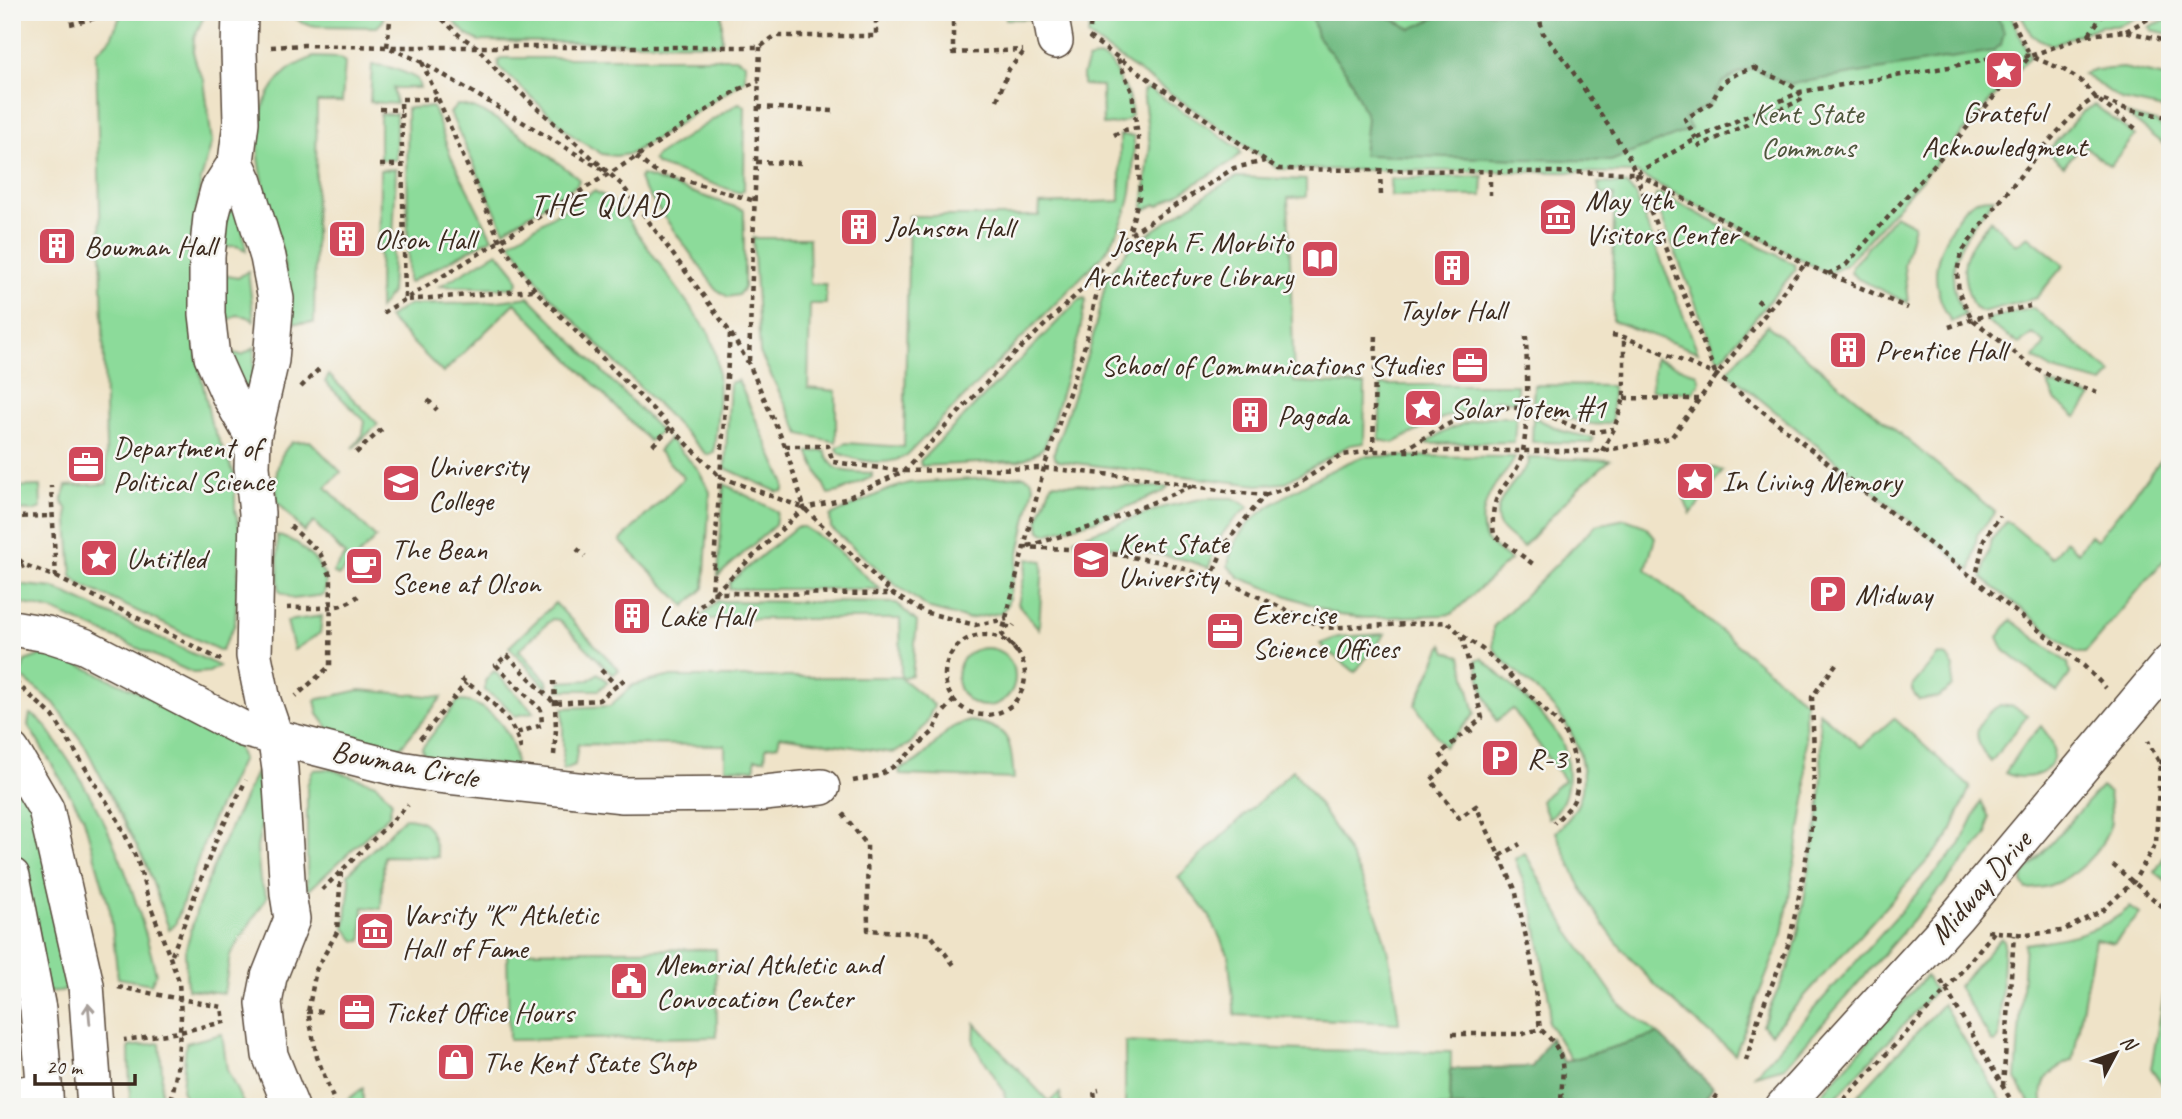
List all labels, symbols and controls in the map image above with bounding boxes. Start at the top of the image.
place icon: Grateful Acknowledgment [1983,49,2025,91]
place label: Grateful Acknowledgment [1922,93,2089,165]
park label: Kent State Commons [1753,94,1865,166]
place label: May 4th Visitors Center [1585,181,1741,253]
district label: THE QUAD [530,184,670,225]
museum icon: May 4th Visitors Center [1537,196,1579,238]
building icon: Johnson Hall [838,206,880,248]
place label: Johnson Hall [884,208,1019,246]
building icon: Olson Hall [326,218,368,260]
place label: Olson Hall [374,220,480,258]
place label: Joseph F. Morbito Architecture Library [1083,223,1295,295]
building icon: Bowman Hall [36,225,78,267]
place label: Bowman Hall [84,227,221,265]
library icon: Joseph F. Morbito Architecture Library [1299,238,1341,280]
building icon: Taylor Hall [1431,247,1473,289]
place label: Taylor Hall [1399,291,1510,329]
building icon: Prentice Hall [1827,329,1869,371]
place label: Prentice Hall [1875,331,2011,369]
office icon: School of Communications Studies [1449,344,1491,386]
place label: School of Communications Studies [1101,346,1446,384]
place icon: Solar Totem #1 [1402,387,1444,429]
place label: Solar Totem #1 [1450,389,1607,427]
building icon: Pagoda [1229,394,1271,436]
place label: Pagoda [1277,396,1351,434]
place label: Department of Political Science [113,428,276,500]
office icon: Department of Political Science [65,443,107,485]
place label: University College [428,447,531,519]
place icon: In Living Memory [1674,460,1716,502]
school or university icon: University College [380,462,422,504]
place label: In Living Memory [1722,462,1904,500]
place label: Kent State University [1118,524,1231,596]
place label: The Bean Scene at Olson [391,530,542,602]
place icon: Untitled [78,537,120,579]
place label: Untitled [126,539,210,577]
school or university icon: Kent State University [1070,539,1112,581]
cafe icon: The Bean Scene at Olson [343,545,385,587]
parking icon: Midway [1807,573,1849,615]
place label: Midway [1855,575,1935,613]
building icon: Lake Hall [611,595,653,637]
place label: Exercise Science Offices [1252,595,1402,667]
place label: Lake Hall [659,597,757,635]
office icon: Exercise Science Offices [1204,610,1246,652]
street label: Bowman Circle [328,731,484,797]
parking icon: R-3 [1479,737,1521,779]
place label: R-3 [1527,739,1569,777]
street label: Midway Drive [1920,821,2041,952]
place label: Varsity "K" Athletic Hall of Fame [402,895,600,967]
museum icon: Varsity "K" Athletic Hall of Fame [354,910,396,952]
place label: Memorial Athletic and Convocation Center [656,945,885,1017]
public building icon: Memorial Athletic and Convocation Center [608,960,650,1002]
office icon: Ticket Office Hours [336,991,378,1033]
place label: Ticket Office Hours [384,993,576,1031]
one-way arrow [82,1003,95,1026]
north arrow [2080,1018,2150,1088]
text: N [2115,1030,2143,1057]
shop icon: The Kent State Shop [435,1041,477,1083]
scale bar [35,1042,135,1086]
place label: The Kent State Shop [483,1043,698,1081]
text: 20 m [46,1054,84,1080]

